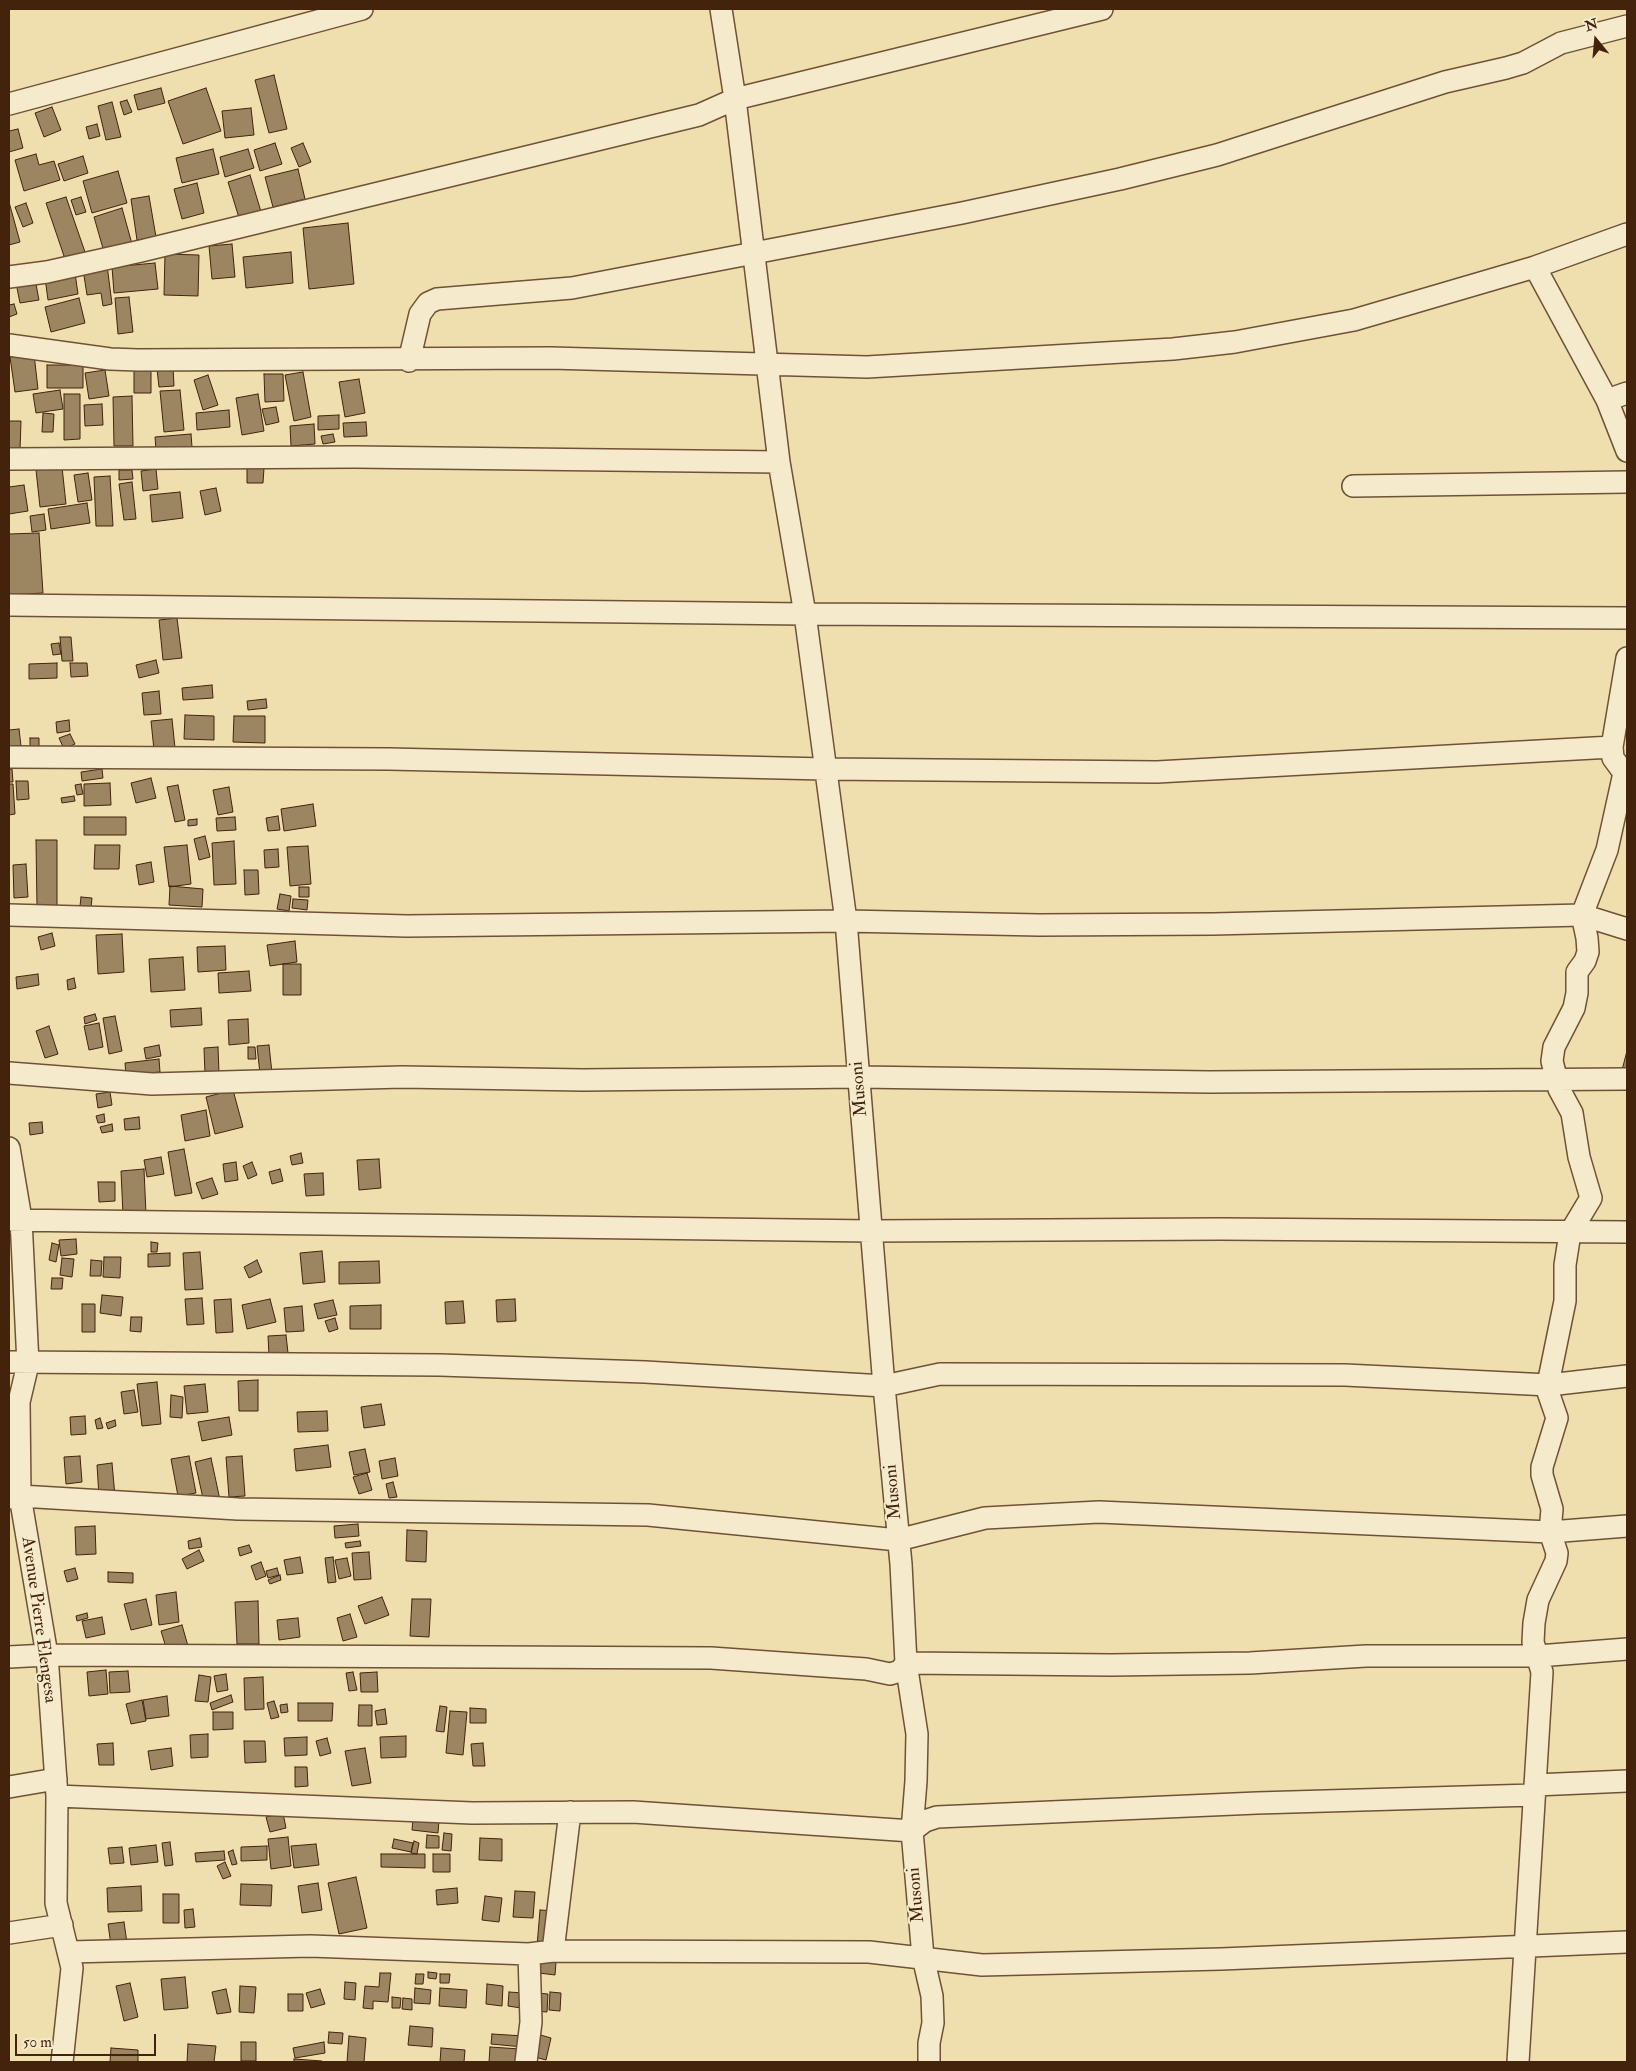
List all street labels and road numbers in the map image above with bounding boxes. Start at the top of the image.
street label: Musoni [847,1060,873,1118]
street label: Musoni [881,1463,907,1521]
street label: Avenue Pierre Elengesa [16,1536,60,1704]
street label: Musoni [904,1866,930,1924]

